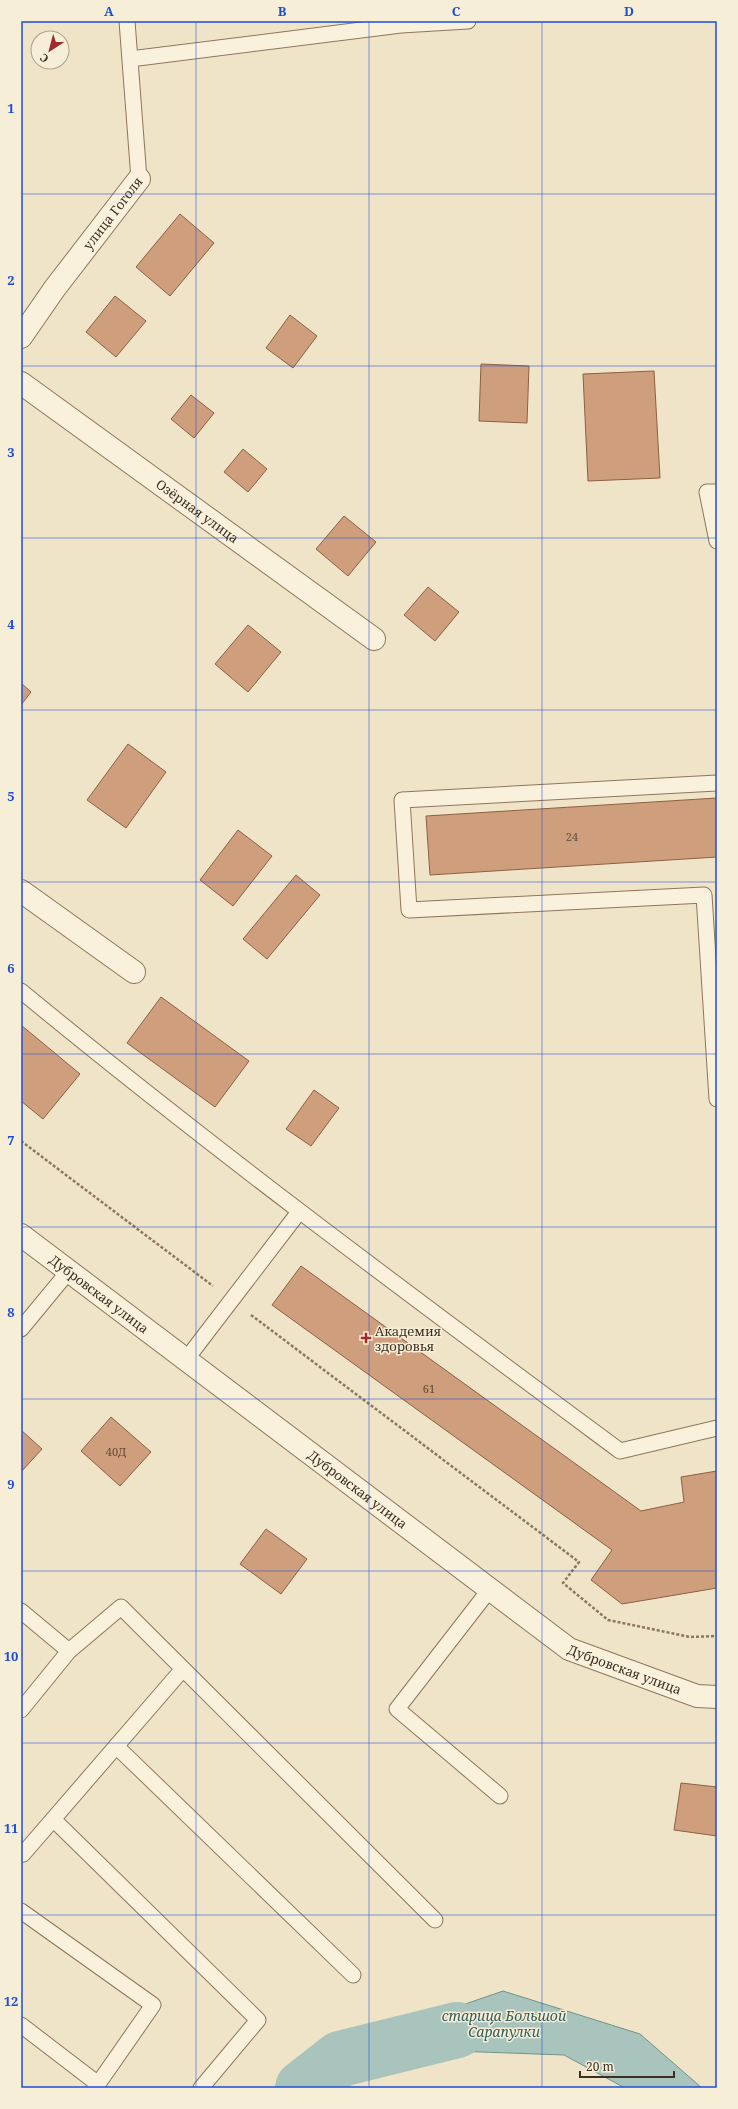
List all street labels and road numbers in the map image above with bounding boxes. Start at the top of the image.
street label: улица Гоголя [79,173,146,253]
street label: Озёрная улица [152,475,243,547]
street label: Дубровская улица [46,1251,153,1337]
street label: Дубровская улица [304,1446,411,1533]
street label: Дубровская улица [565,1640,684,1699]

